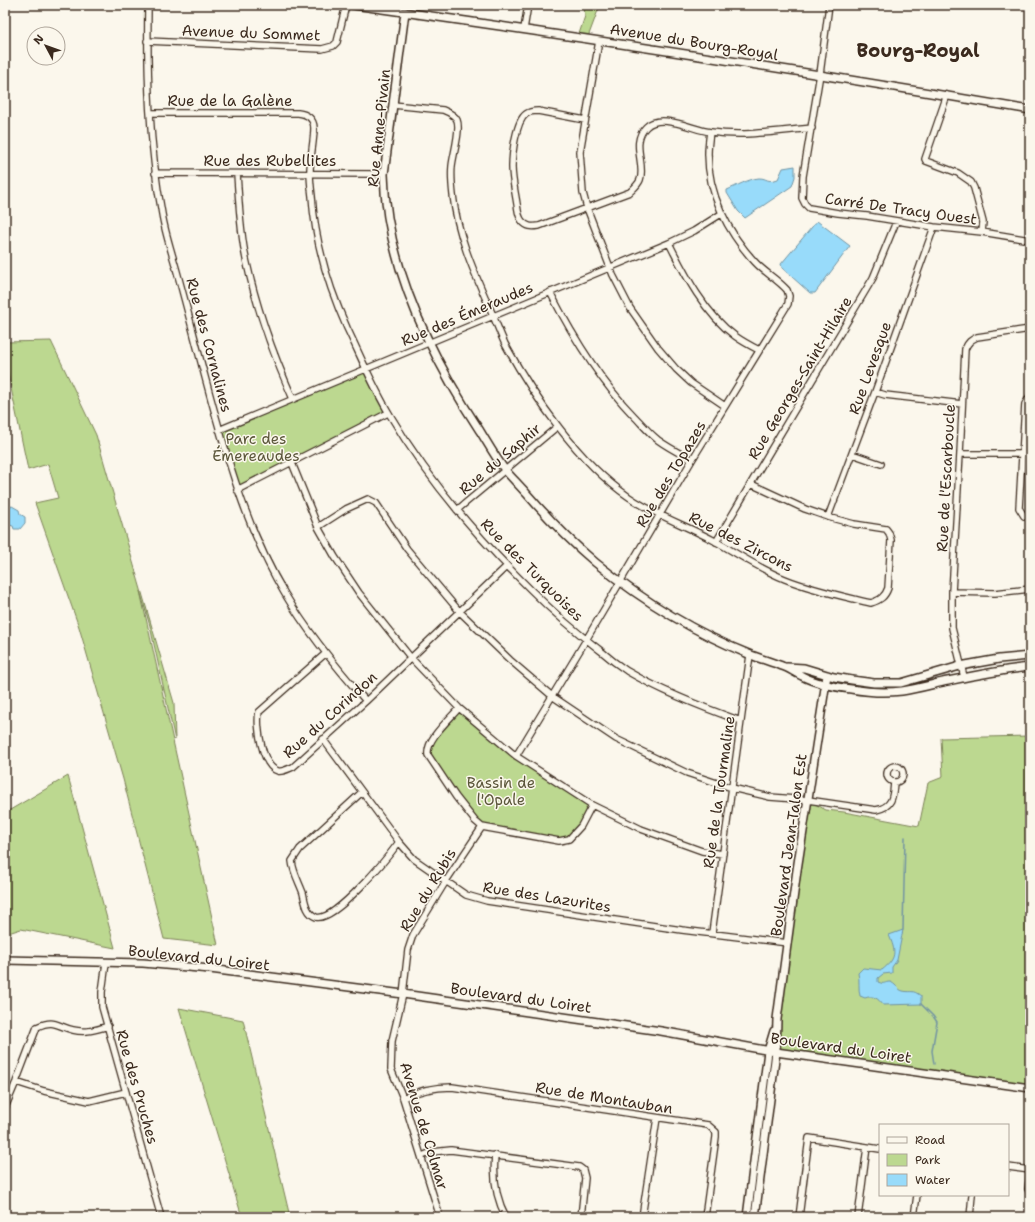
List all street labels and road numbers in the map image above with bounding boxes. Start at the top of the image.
street label: Avenue du Bourg-Royal [608,19,780,65]
street label: Avenue du Sommet [181,21,321,45]
street label: Rue Anne-Pivain [363,68,395,188]
street label: Rue de la Galène [167,91,293,111]
street label: Rue des Rubellites [204,151,336,171]
street label: Carré De Tracy Ouest [824,188,978,230]
street label: Rue des Cornalines [181,276,237,414]
street label: Rue des Émeraudes [398,276,536,351]
street label: Rue Georges-Saint-Hilaire [743,293,857,463]
street label: Rue Levesque [844,319,896,417]
street label: Rue de l'Escarboucle [932,403,960,553]
street label: Rue des Topazes [631,417,711,531]
street label: Rue du Saphir [455,419,545,499]
street label: Rue des Zircons [685,507,797,577]
street label: Rue des Turquoises [476,514,588,626]
street label: Rue du Corindon [279,667,381,763]
street label: Rue de la Tourmaline [698,714,740,870]
street label: Boulevard Jean-Talon Est [766,752,812,938]
street label: Rue du Rubis [395,845,461,935]
street label: Rue des Lazurites [482,877,612,917]
street label: Boulevard du Loiret [127,941,271,975]
street label: Boulevard du Loiret [449,978,593,1018]
street label: Rue des Pruches [111,1027,163,1147]
street label: Boulevard du Loiret [769,1028,913,1068]
street label: Avenue de Colmar [395,1060,453,1192]
street label: Rue de Montauban [534,1077,674,1119]

